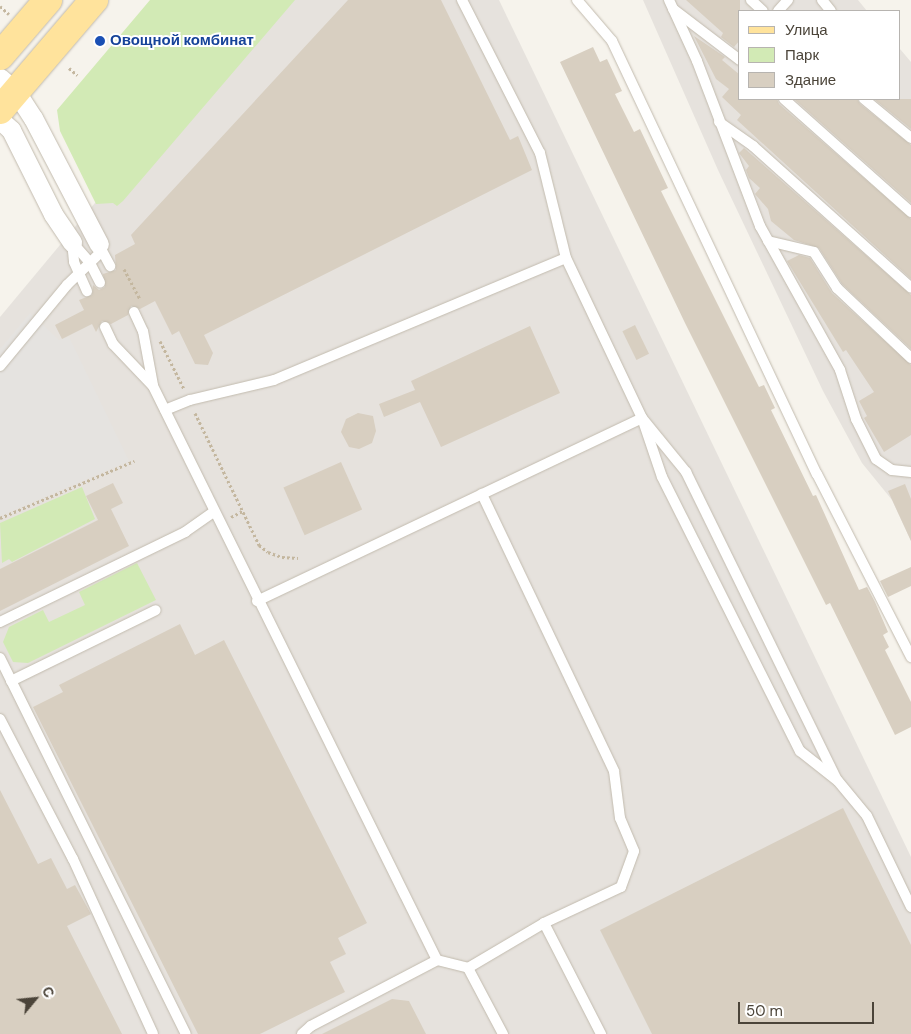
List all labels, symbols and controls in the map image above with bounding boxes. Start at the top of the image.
legend [738,10,901,100]
text: Улица [785,20,828,40]
place label: Овощной комбинат [110,32,254,50]
marker: Овощной комбинат [94,35,106,47]
text: Парк [785,45,819,65]
text: Здание [785,70,836,90]
north arrow [10,974,60,1024]
text: С [38,983,59,1001]
scale bar [741,992,877,1024]
text: 50 m [746,1001,783,1021]

